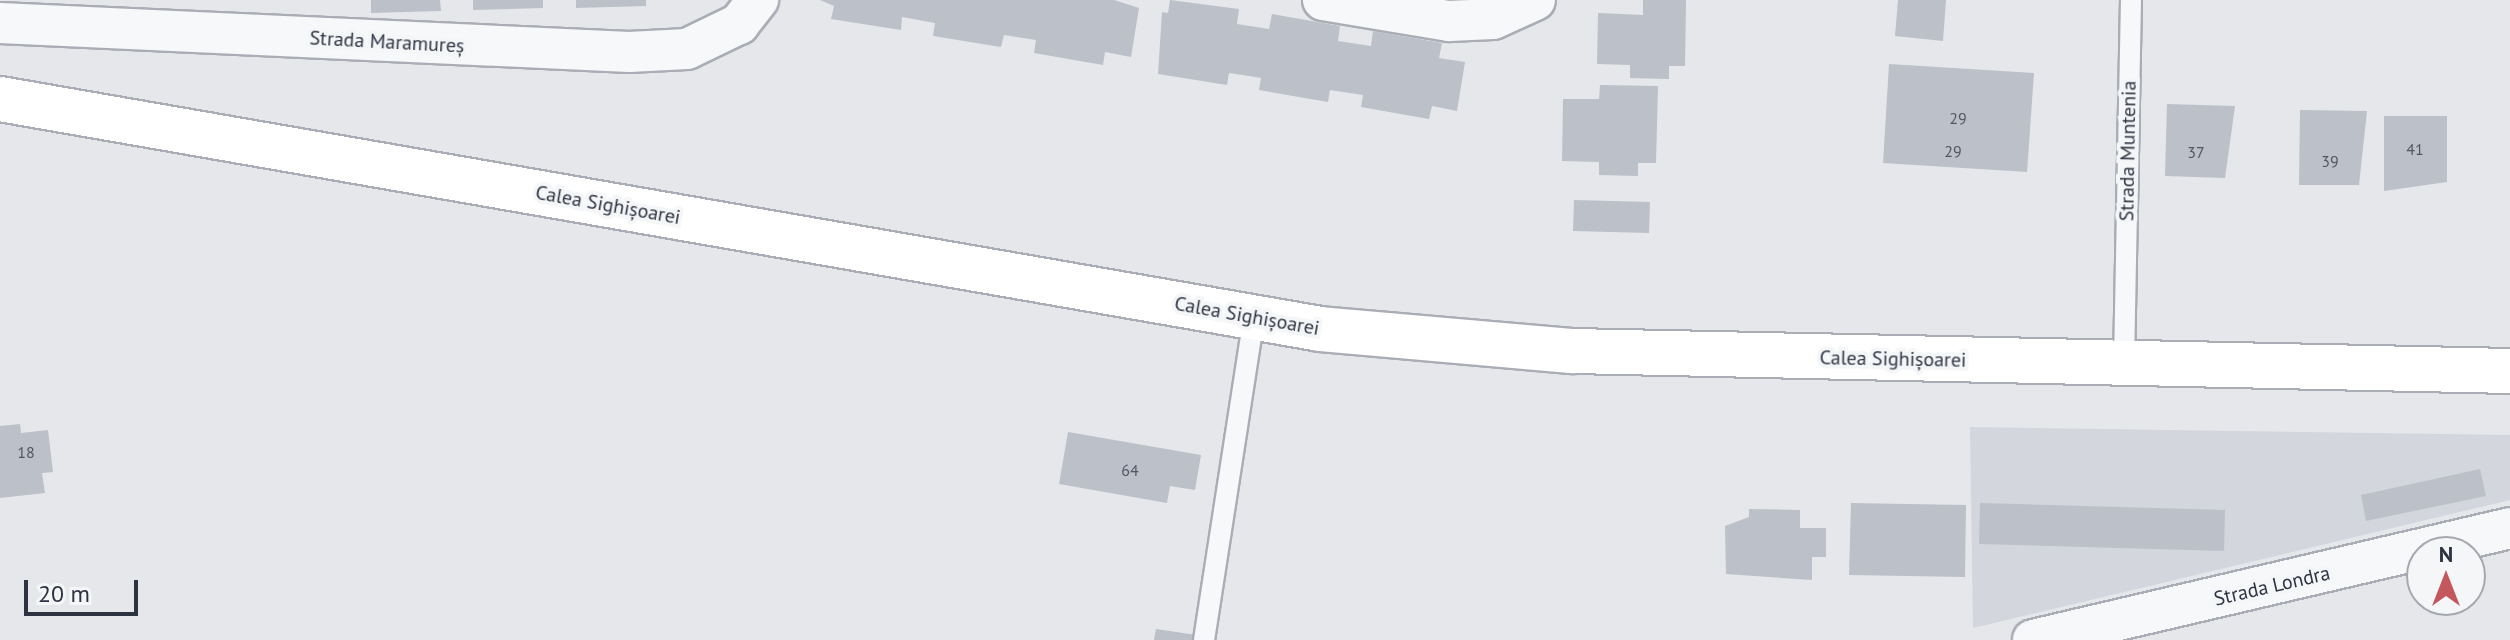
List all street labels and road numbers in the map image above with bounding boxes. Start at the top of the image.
street label: Strada Maramureș [309,26,465,58]
street label: Strada Muntenia [2115,80,2141,222]
street label: Calea Sighișoarei [534,180,682,230]
street label: Calea Sighișoarei [1173,291,1321,341]
street label: Calea Sighișoarei [1819,346,1967,372]
street label: Strada Londra [2212,561,2332,611]

